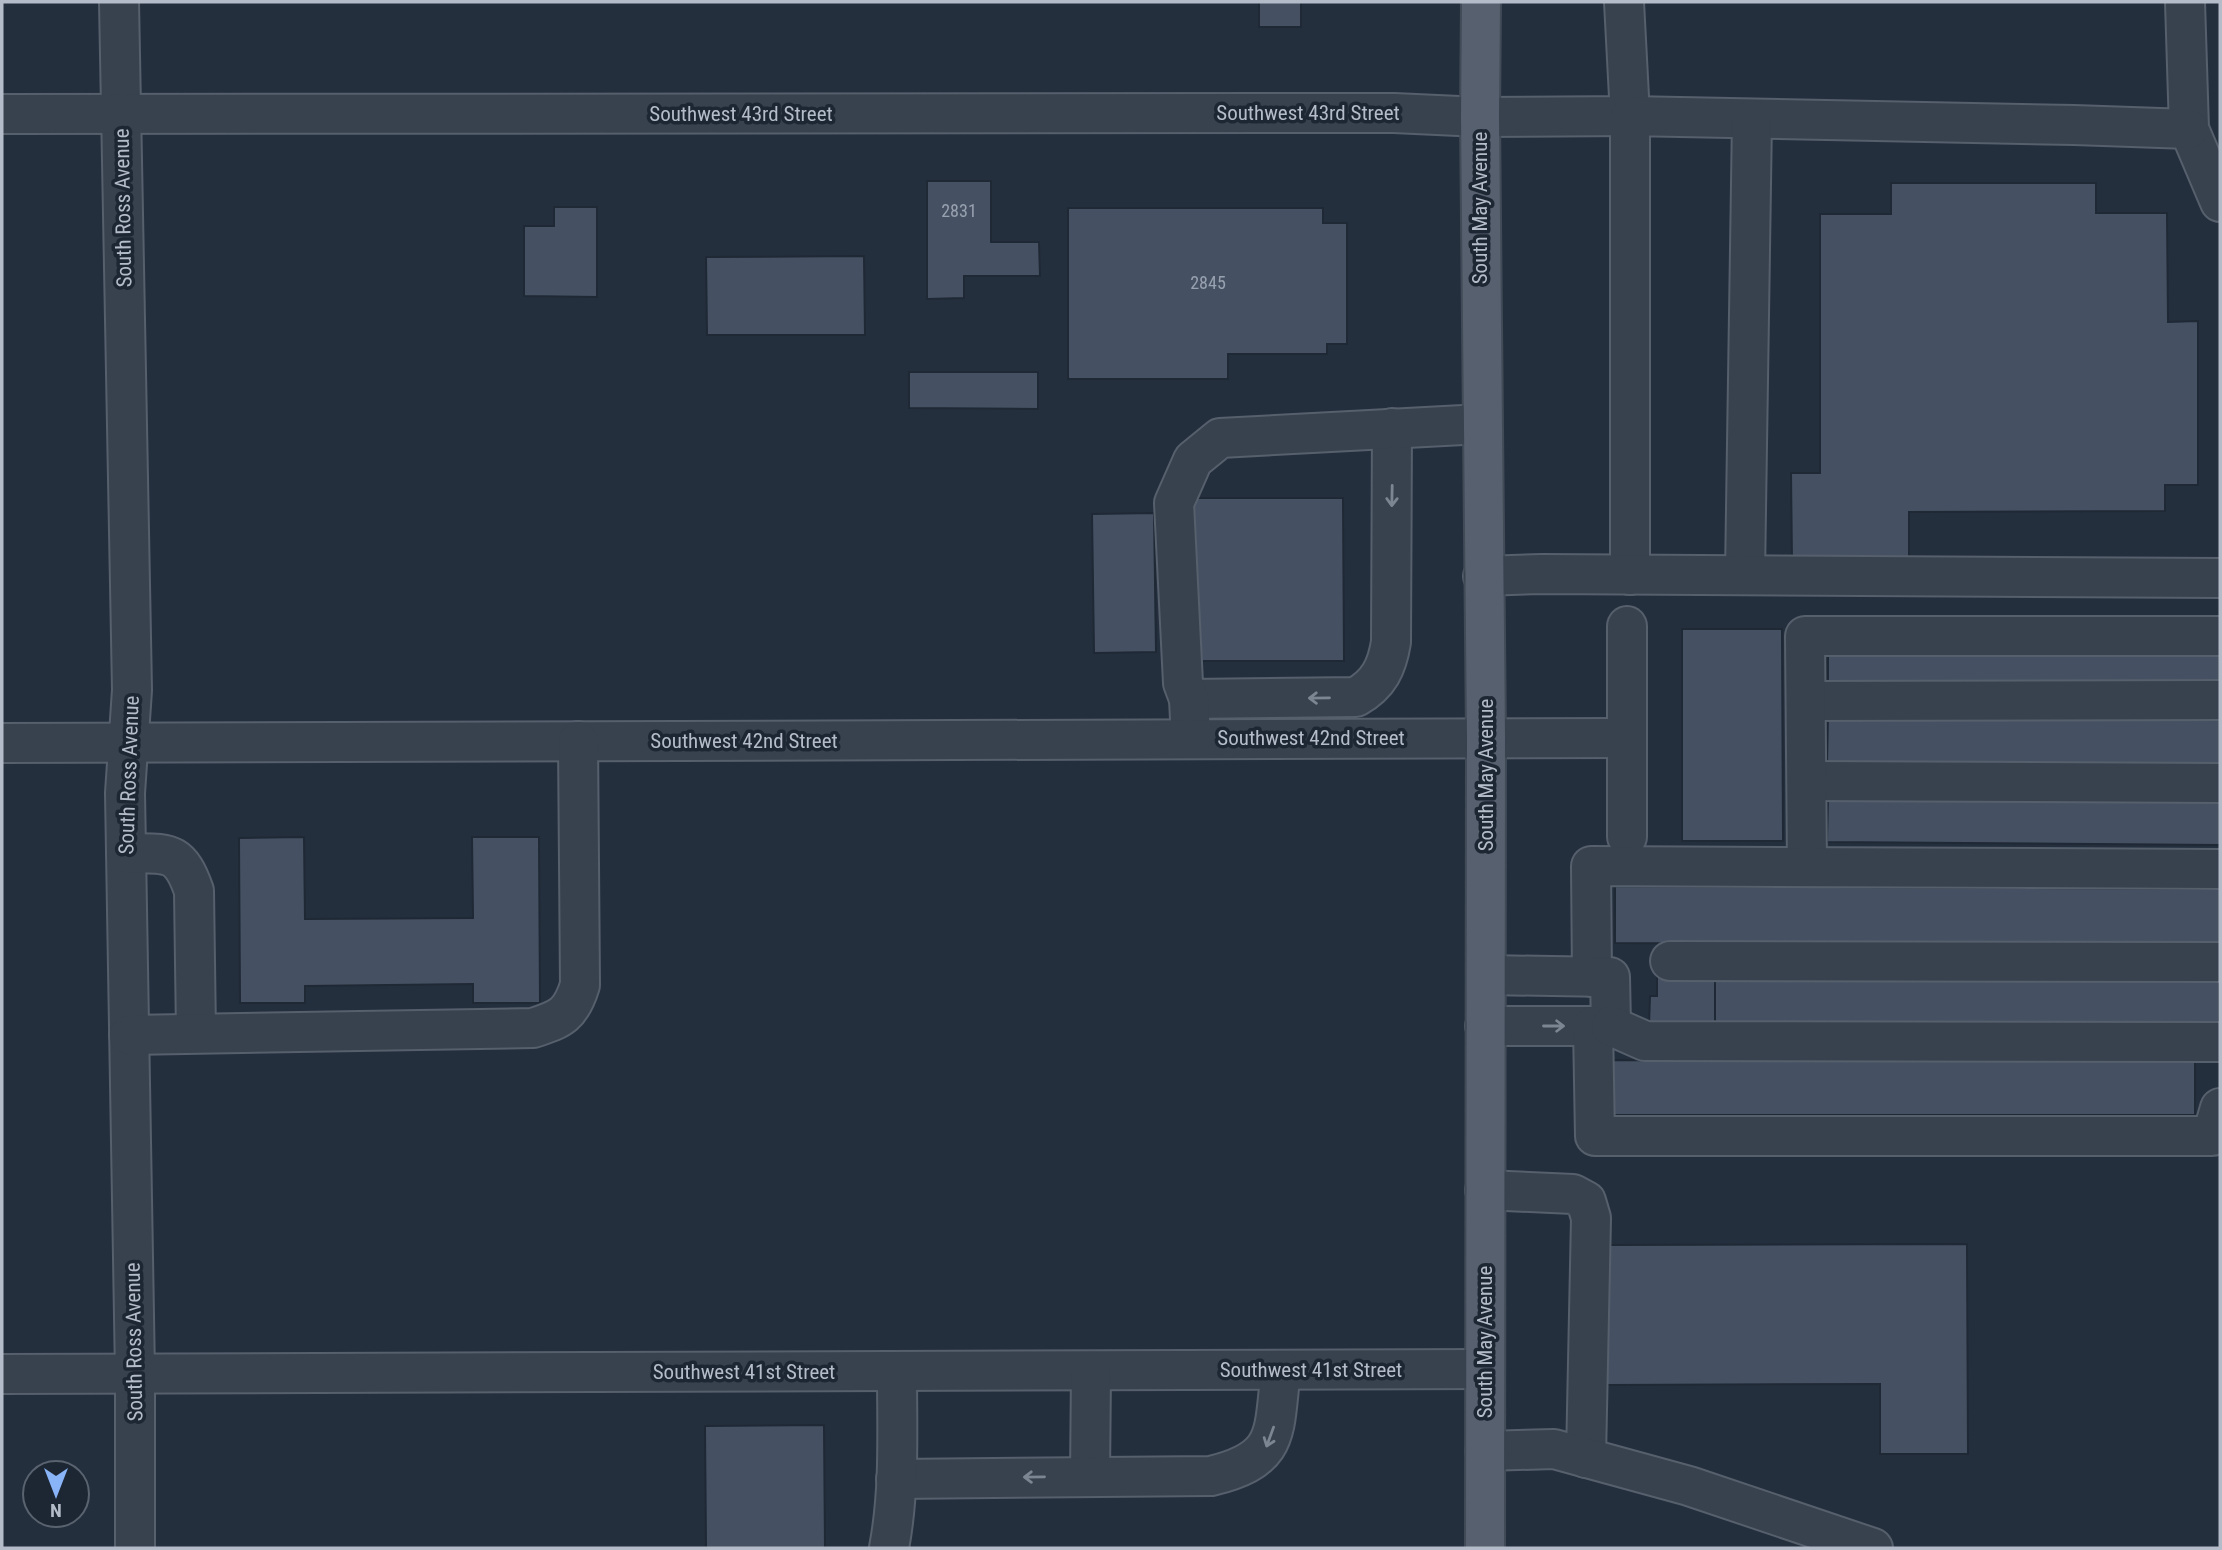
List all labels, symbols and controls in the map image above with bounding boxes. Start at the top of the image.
street label: Southwest 43rd Street [1216,101,1400,125]
street label: Southwest 43rd Street [649,102,833,126]
street label: South Ross Avenue [110,128,136,288]
street label: South May Avenue [1468,132,1492,284]
house number: 2831 [941,200,977,221]
house number: 2845 [1190,272,1226,293]
one-way arrow [1386,484,1399,507]
one-way arrow [1308,691,1331,705]
street label: South Ross Avenue [114,695,144,855]
street label: South May Avenue [1474,699,1498,851]
street label: Southwest 42nd Street [1217,726,1405,750]
street label: Southwest 42nd Street [650,729,838,753]
one-way arrow [1542,1019,1565,1033]
street label: South Ross Avenue [121,1262,147,1422]
street label: South May Avenue [1473,1266,1497,1418]
street label: Southwest 41st Street [1220,1358,1402,1382]
street label: Southwest 41st Street [653,1360,835,1384]
one-way arrow [1263,1425,1275,1447]
north arrow [21,1459,91,1529]
one-way arrow [1023,1470,1046,1484]
text: N [50,1499,62,1522]

